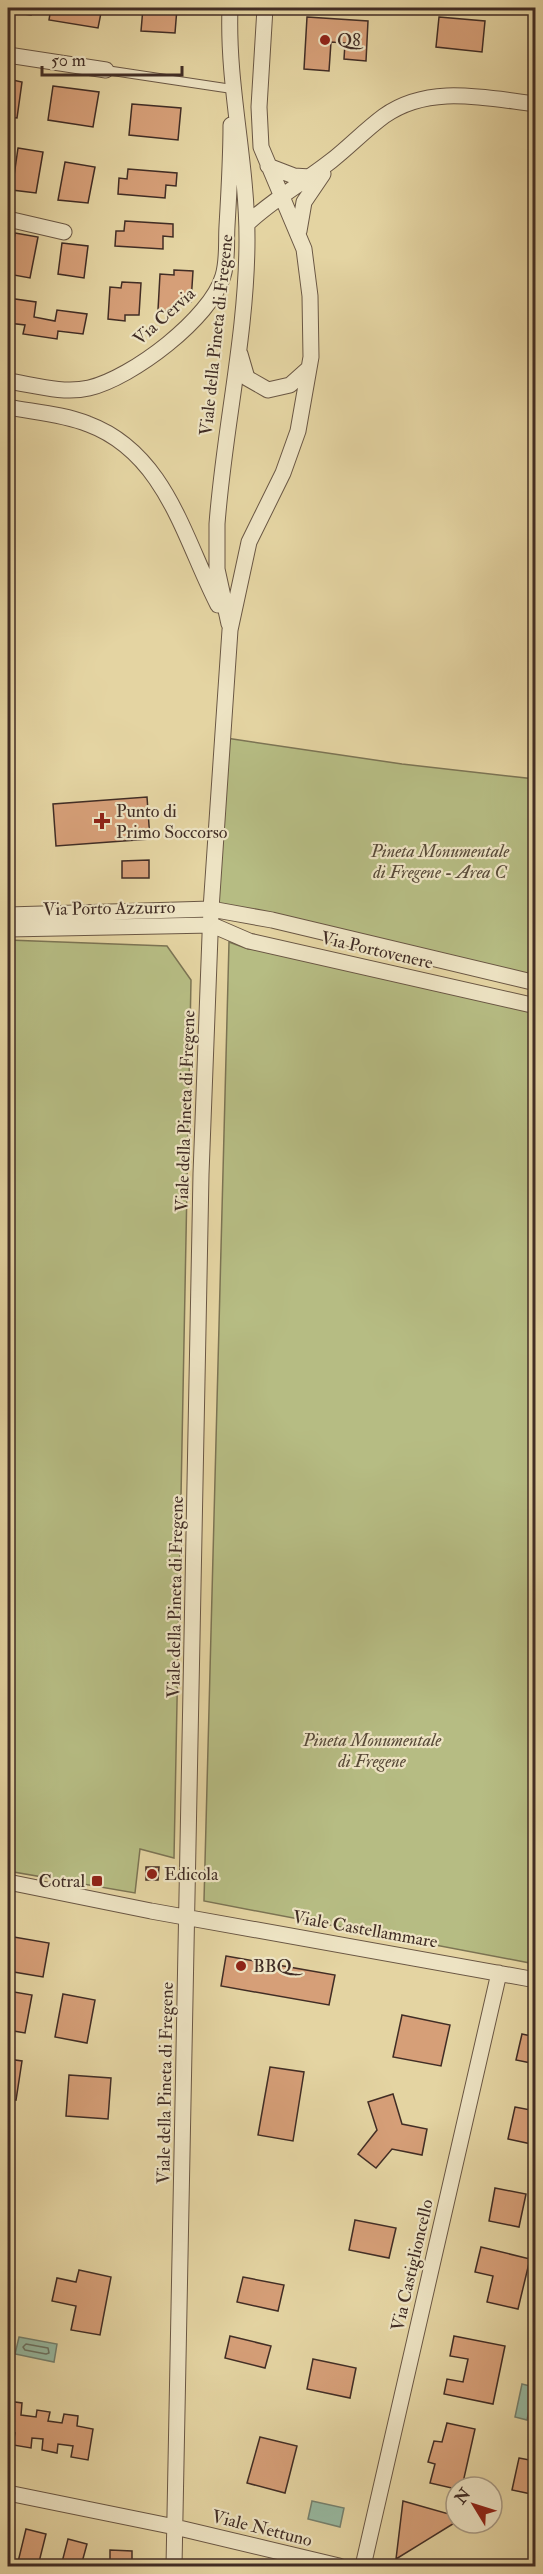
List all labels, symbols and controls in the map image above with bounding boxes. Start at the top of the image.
place label: Q8 [337,29,364,52]
marker: Q8 [318,33,332,47]
scale bar [42,39,182,77]
text: 50 m [51,49,86,72]
street label: Viale della Pineta di Fregene [194,233,239,437]
street label: Via Cervia [128,282,201,350]
place label: Punto di Primo Soccorso [116,800,228,844]
marker: Punto di Primo Soccorso [93,812,111,830]
park label: Pineta Monumentale di Fregene - Area C [370,840,510,884]
street label: Via Porto Azzurro [43,896,176,921]
street label: Via Portovenere [319,926,436,975]
street label: Viale della Pineta di Fregene [170,1009,201,1212]
street label: Viale della Pineta di Fregene [162,1495,189,1698]
park label: Pineta Monumentale di Fregene [302,1729,442,1773]
place label: Edicola [164,1863,219,1886]
marker: Edicola [145,1867,159,1881]
place label: Cotral [39,1870,85,1893]
marker: Cotral [90,1874,104,1888]
street label: Viale Castellammare [291,1905,440,1954]
place label: BBQ [253,1955,304,1978]
marker: BBQ [234,1959,248,1973]
street label: Viale della Pineta di Fregene [152,1981,179,2184]
street label: Via Castiglioncello [386,2197,439,2333]
north arrow [444,2475,504,2535]
text: N [450,2484,476,2509]
street label: Viale Nettuno [209,2505,315,2552]

